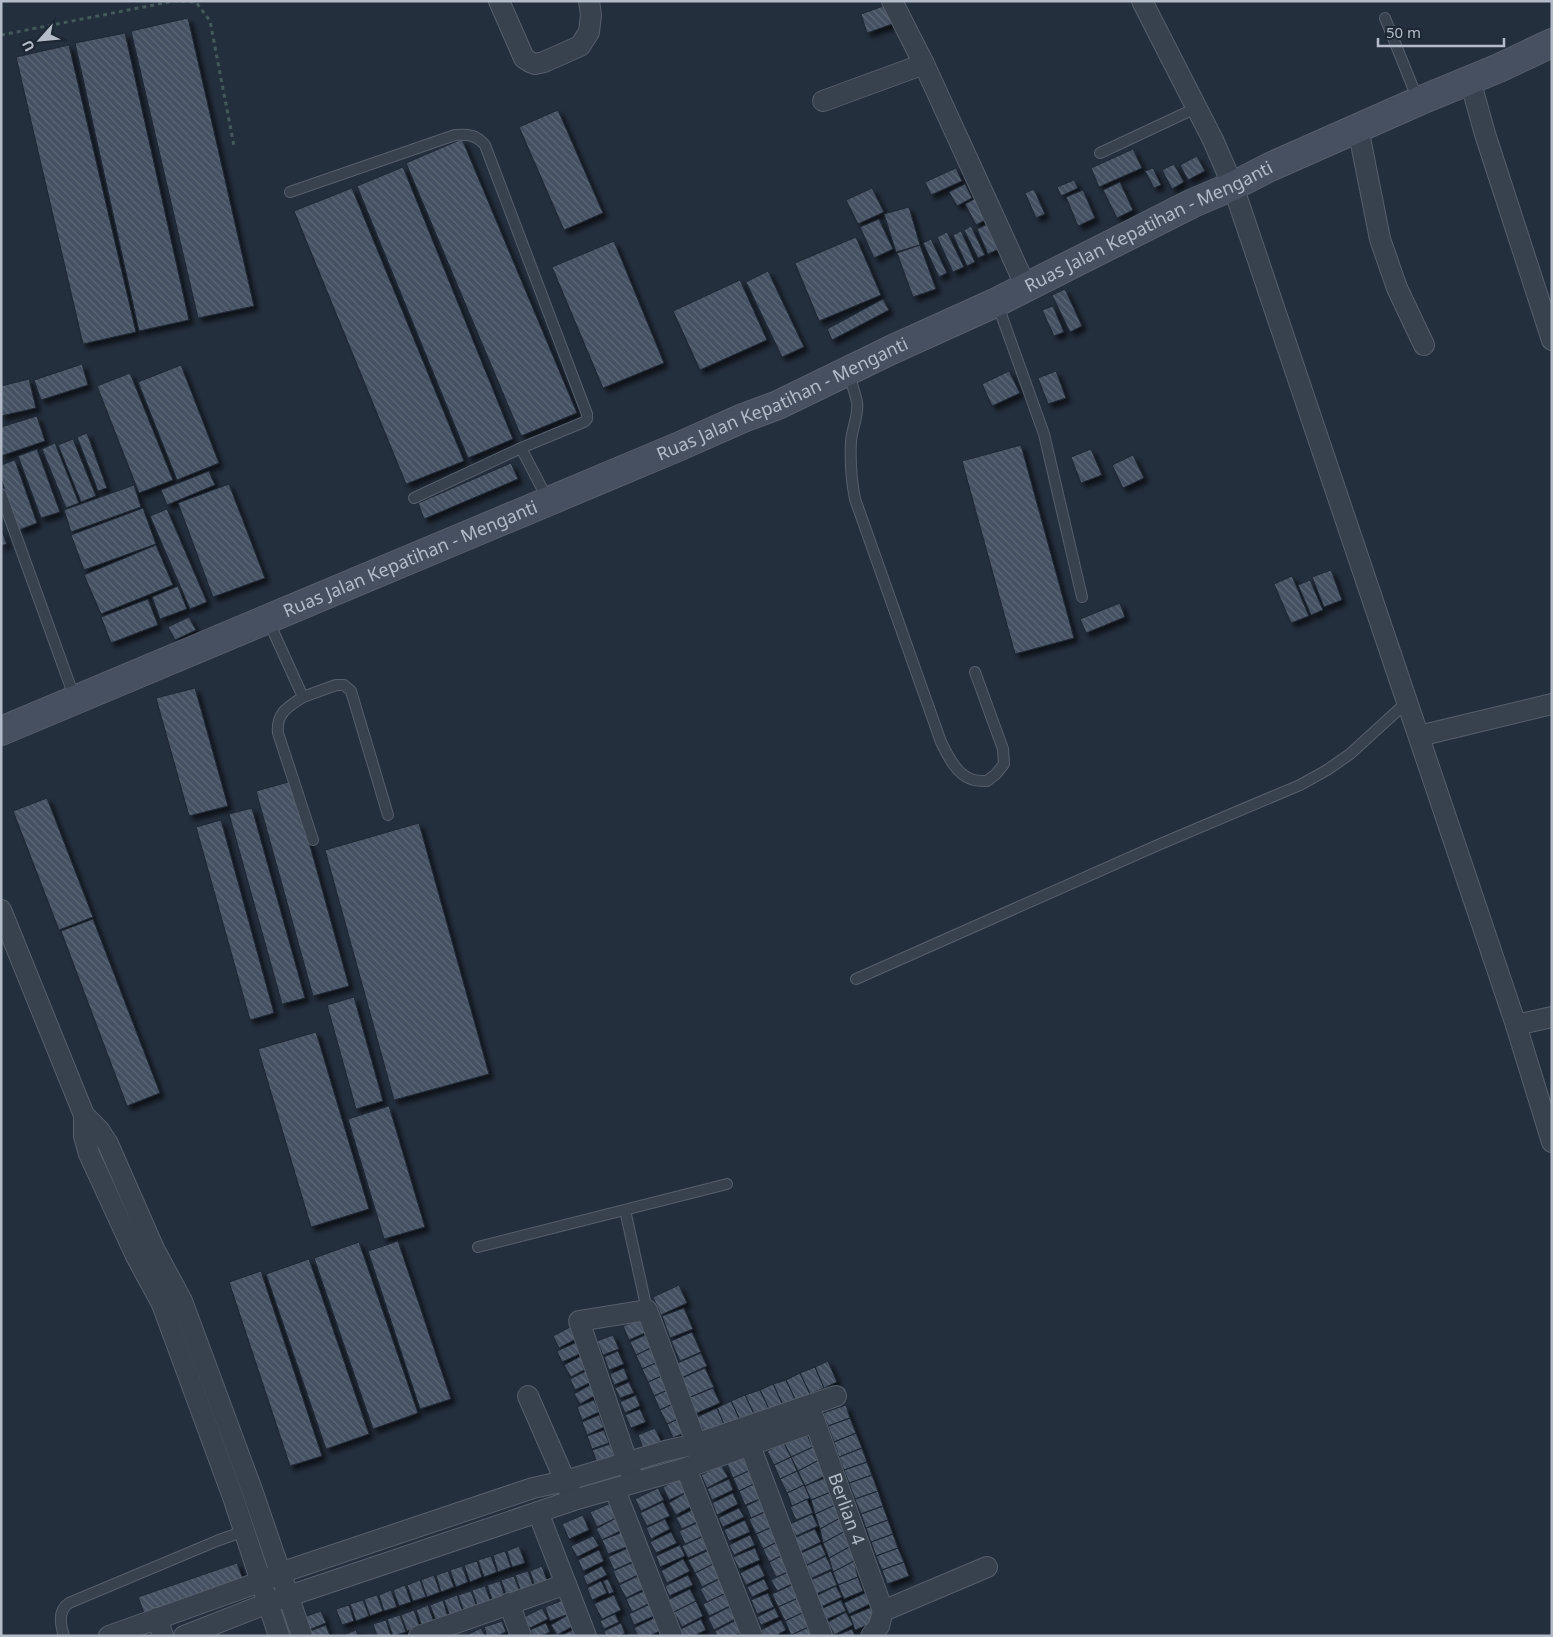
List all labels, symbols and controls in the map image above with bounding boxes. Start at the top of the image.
north arrow [15,15,65,65]
scale bar [1378,15,1504,47]
text: 50 m [1386,22,1421,42]
text: U [17,37,39,55]
street label: Ruas Jalan Kepatihan - Menganti [1020,155,1276,297]
street label: Ruas Jalan Kepatihan - Menganti [653,331,911,466]
street label: Ruas Jalan Kepatihan - Menganti [279,494,541,622]
street label: Berlian 4 [823,1469,871,1548]

